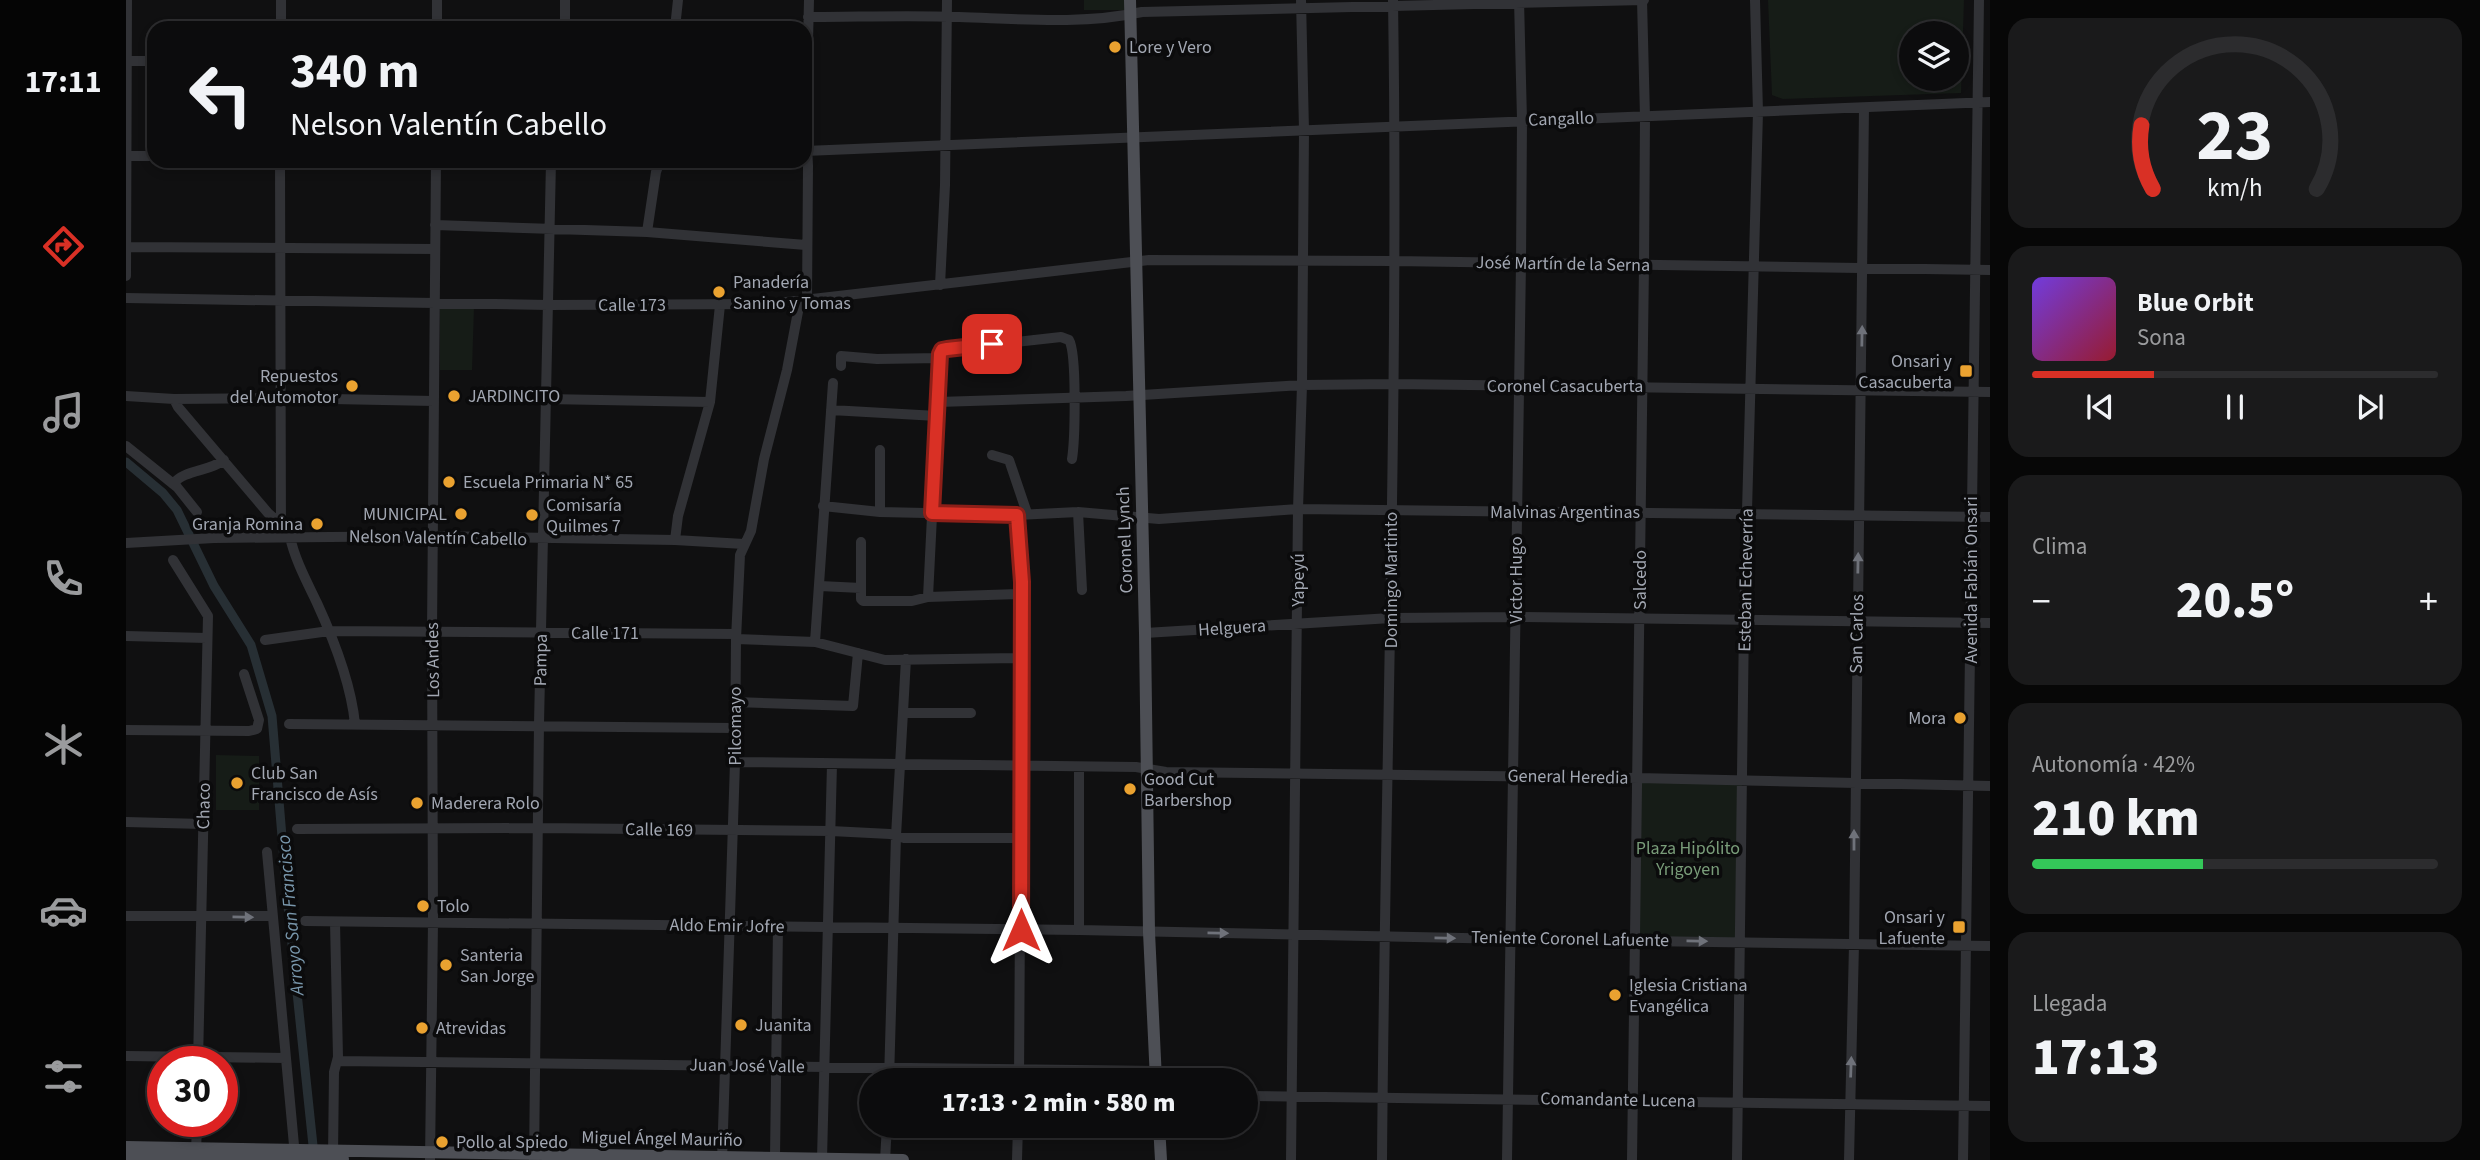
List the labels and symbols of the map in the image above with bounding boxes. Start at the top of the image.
place label: Lore y Vero [1129,35,1212,60]
marker: Lore y Vero [1107,39,1123,55]
street label: Cangallo [1528,105,1594,133]
street label: José Martín de la Serna [1476,250,1650,278]
place label: Panadería Sanino y Tomas [733,270,851,316]
marker: Panadería Sanino y Tomas [711,284,727,300]
street label: Calle 173 [598,293,666,318]
pin [962,314,1022,374]
one-way arrow [1856,325,1868,347]
place label: Onsari y Casacuberta [1858,349,1953,395]
marker: Onsari y Casacuberta [1958,363,1974,379]
place label: Repuestos del Automotor [230,364,339,410]
street label: Coronel Casacuberta [1487,374,1643,399]
marker: Repuestos del Automotor [344,378,360,394]
place label: JARDINCITO [468,384,560,409]
marker: JARDINCITO [446,388,462,404]
place label: Escuela Primaria N* 65 [463,470,633,495]
marker: Escuela Primaria N* 65 [441,474,457,490]
street label: Coronel Lynch [1111,486,1139,594]
place label: Comisaría Quilmes 7 [546,493,622,539]
street label: Avenida Fabián Onsari [1959,496,1984,664]
street label: Malvinas Argentinas [1490,500,1640,525]
place label: MUNICIPAL [363,502,447,527]
marker: MUNICIPAL [453,506,469,522]
marker: Comisaría Quilmes 7 [524,507,540,523]
street label: Esteban Echeverría [1732,508,1760,652]
place label: Granja Romina [192,512,303,537]
street label: Domingo Martinto [1379,512,1404,648]
marker: Granja Romina [309,516,325,532]
street label: Nelson Valentín Cabello [349,524,527,552]
street label: Victor Hugo [1504,536,1529,624]
street label: Salcedo [1628,550,1653,610]
one-way arrow [1852,552,1864,574]
street label: Yapeyú [1286,553,1311,608]
street label: San Carlos [1844,594,1870,674]
street label: Helguera [1197,613,1267,643]
street label: Calle 171 [571,621,639,646]
street label: Los Andes [420,622,446,698]
street label: Pampa [528,634,554,686]
street label: Pilcomayo [723,687,748,765]
place label: Mora [1908,706,1946,731]
marker: Mora [1952,710,1968,726]
place label: Club San Francisco de Asís [251,761,378,807]
street label: General Heredia [1507,763,1629,791]
place label: Good Cut Barbershop [1144,767,1232,813]
marker: Club San Francisco de Asís [229,775,245,791]
marker: Good Cut Barbershop [1122,781,1138,797]
street label: Chaco [191,782,217,830]
place label: Maderera Rolo [431,791,540,816]
marker: Maderera Rolo [409,795,425,811]
street label: Calle 169 [625,817,693,843]
one-way arrow [1848,829,1860,851]
water label: Arroyo San Francisco [271,833,312,997]
park label: Plaza Hipólito Yrigoyen [1636,836,1740,882]
position arrow [984,893,1058,967]
place label: Tolo [437,894,470,919]
marker: Tolo [415,898,431,914]
place label: Onsari y Lafuente [1879,905,1946,951]
one-way arrow [232,912,254,923]
street label: Aldo Emir Jofre [669,912,785,940]
marker: Onsari y Lafuente [1951,919,1967,935]
street label: Teniente Coronel Lafuente [1471,925,1669,953]
one-way arrow [1207,927,1229,939]
one-way arrow [1434,932,1456,943]
one-way arrow [1686,935,1708,946]
place label: Santeria San Jorge [460,943,534,989]
marker: Santeria San Jorge [438,957,454,973]
place label: Iglesia Cristiana Evangélica [1629,973,1748,1019]
marker: Iglesia Cristiana Evangélica [1607,987,1623,1003]
place label: Juanita [755,1013,812,1038]
place label: Atrevidas [436,1016,506,1041]
marker: Juanita [733,1017,749,1033]
marker: Atrevidas [414,1020,430,1036]
speed limit sign: 30 [147,1046,238,1137]
street label: Juan José Valle [689,1052,805,1080]
one-way arrow [1845,1056,1856,1078]
street label: Comandante Lucena [1540,1086,1696,1114]
street label: Miguel Ángel Mauriño [581,1125,743,1153]
place label: Pollo al Spiedo [456,1130,568,1155]
marker: Pollo al Spiedo [434,1134,450,1150]

